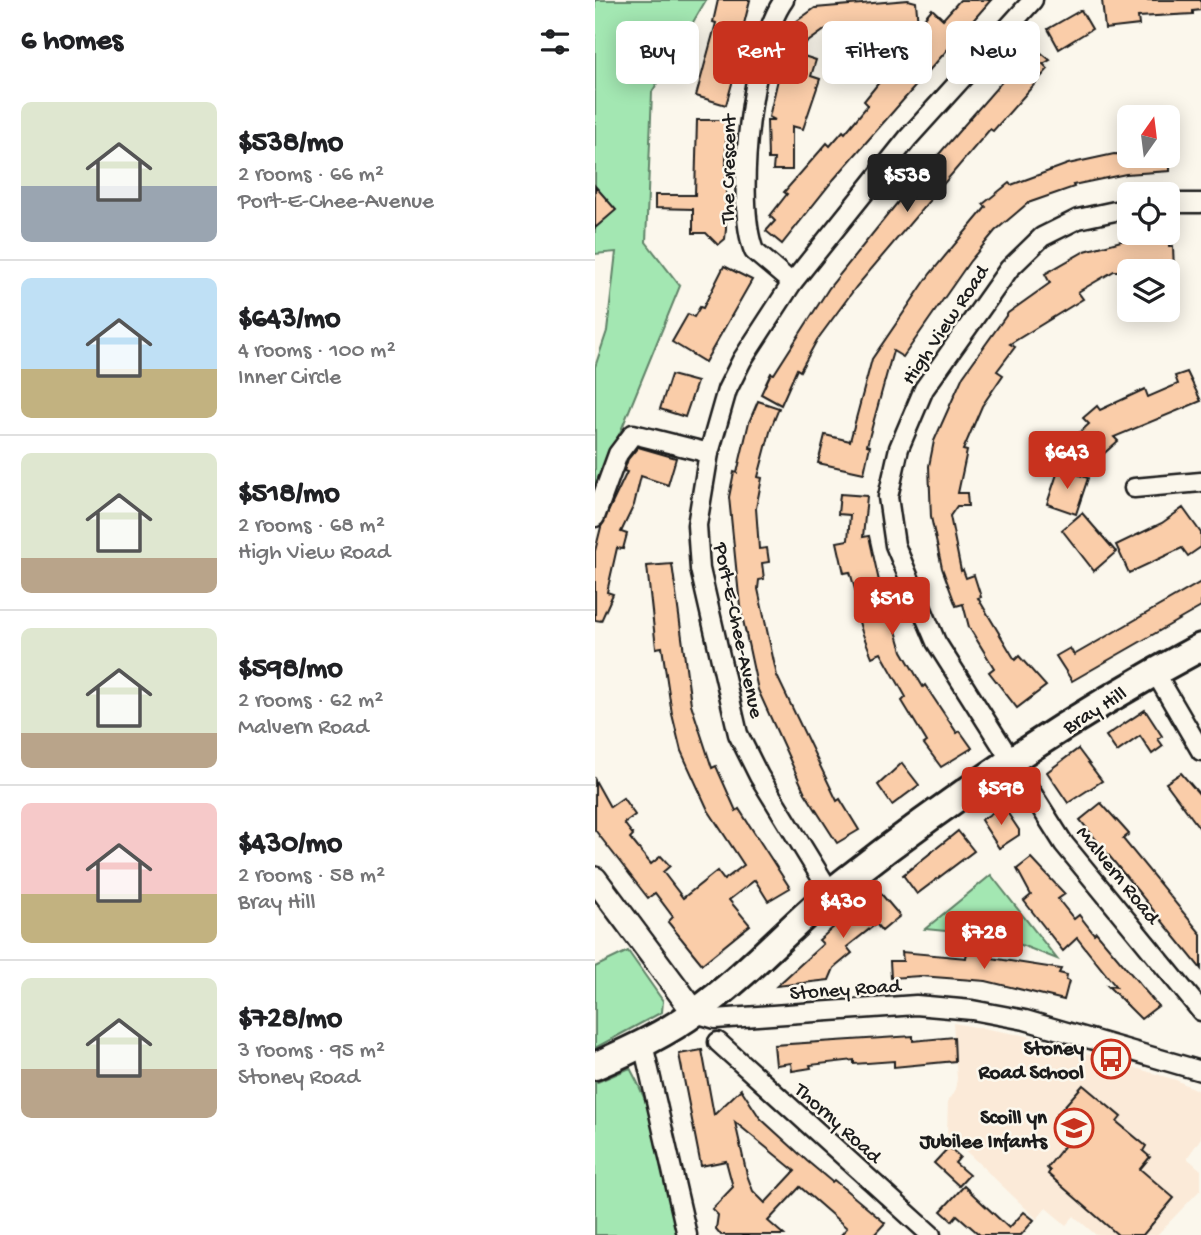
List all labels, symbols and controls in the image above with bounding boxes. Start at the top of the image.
chip: Buy [616,21,699,84]
chip: Rent [713,21,808,84]
chip: Filters [822,21,932,84]
chip: New [946,21,1040,84]
icon: filters [536,23,574,61]
text: 6 homes [21,25,123,60]
north arrow [1117,105,1179,168]
map controls [1117,105,1180,322]
street label: The Crescent [717,112,744,225]
text: $538/mo [238,127,343,162]
icon: home [77,130,161,214]
pin: $538 [866,154,948,214]
text: 2 rooms · 66 m² [238,162,384,189]
text: $538 [884,163,930,190]
button: locate [1117,182,1180,245]
text: Port-E-Chee-Avenue [238,189,434,216]
button: layers [1117,259,1180,322]
street label: High View Road [898,260,997,391]
text: $643/mo [238,303,341,338]
icon: home [77,306,161,390]
text: 4 rooms · 100 m² [238,338,396,365]
text: Inner Circle [238,365,341,392]
pin: $643 [1026,432,1108,491]
text: $643 [1045,440,1089,467]
text: $518/mo [238,478,340,513]
icon: home [77,481,161,565]
text: 2 rooms · 68 m² [238,513,385,540]
text: High View Road [238,540,390,567]
street label: Port-E-Chee-Avenue [706,540,768,722]
pin: $518 [851,578,933,637]
text: $518 [870,586,914,613]
text: $598/mo [238,653,343,688]
icon: home [77,656,161,740]
street label: Bray Hill [1058,683,1133,742]
text: 2 rooms · 62 m² [238,688,383,715]
text: Malvern Road [238,715,369,742]
pin: $598 [960,768,1042,827]
text: $598 [978,776,1024,803]
street label: Malvern Road [1069,822,1165,932]
text: $430/mo [238,828,342,863]
icon: home [77,831,161,915]
text: 2 rooms · 58 m² [238,863,385,890]
pin: $430 [802,880,884,940]
text: $430 [820,889,866,916]
text: Bray Hill [238,890,316,917]
pin: $728 [943,912,1025,971]
text: $728 [961,920,1007,947]
street label: Stoney Road [789,975,903,1008]
text: $728/mo [238,1003,342,1038]
icon: home [77,1006,161,1090]
text: 3 rooms · 95 m² [238,1038,385,1065]
place label: Stoney Road School [978,1038,1085,1087]
bus stop icon: Stoney Road School [1090,1038,1132,1080]
text: Stoney Road [238,1065,360,1092]
street label: Thorny Road [787,1078,887,1171]
place label: Scoill yn Jubilee Infants [919,1107,1048,1156]
school or university icon: Scoill yn Jubilee Infants [1053,1107,1095,1149]

